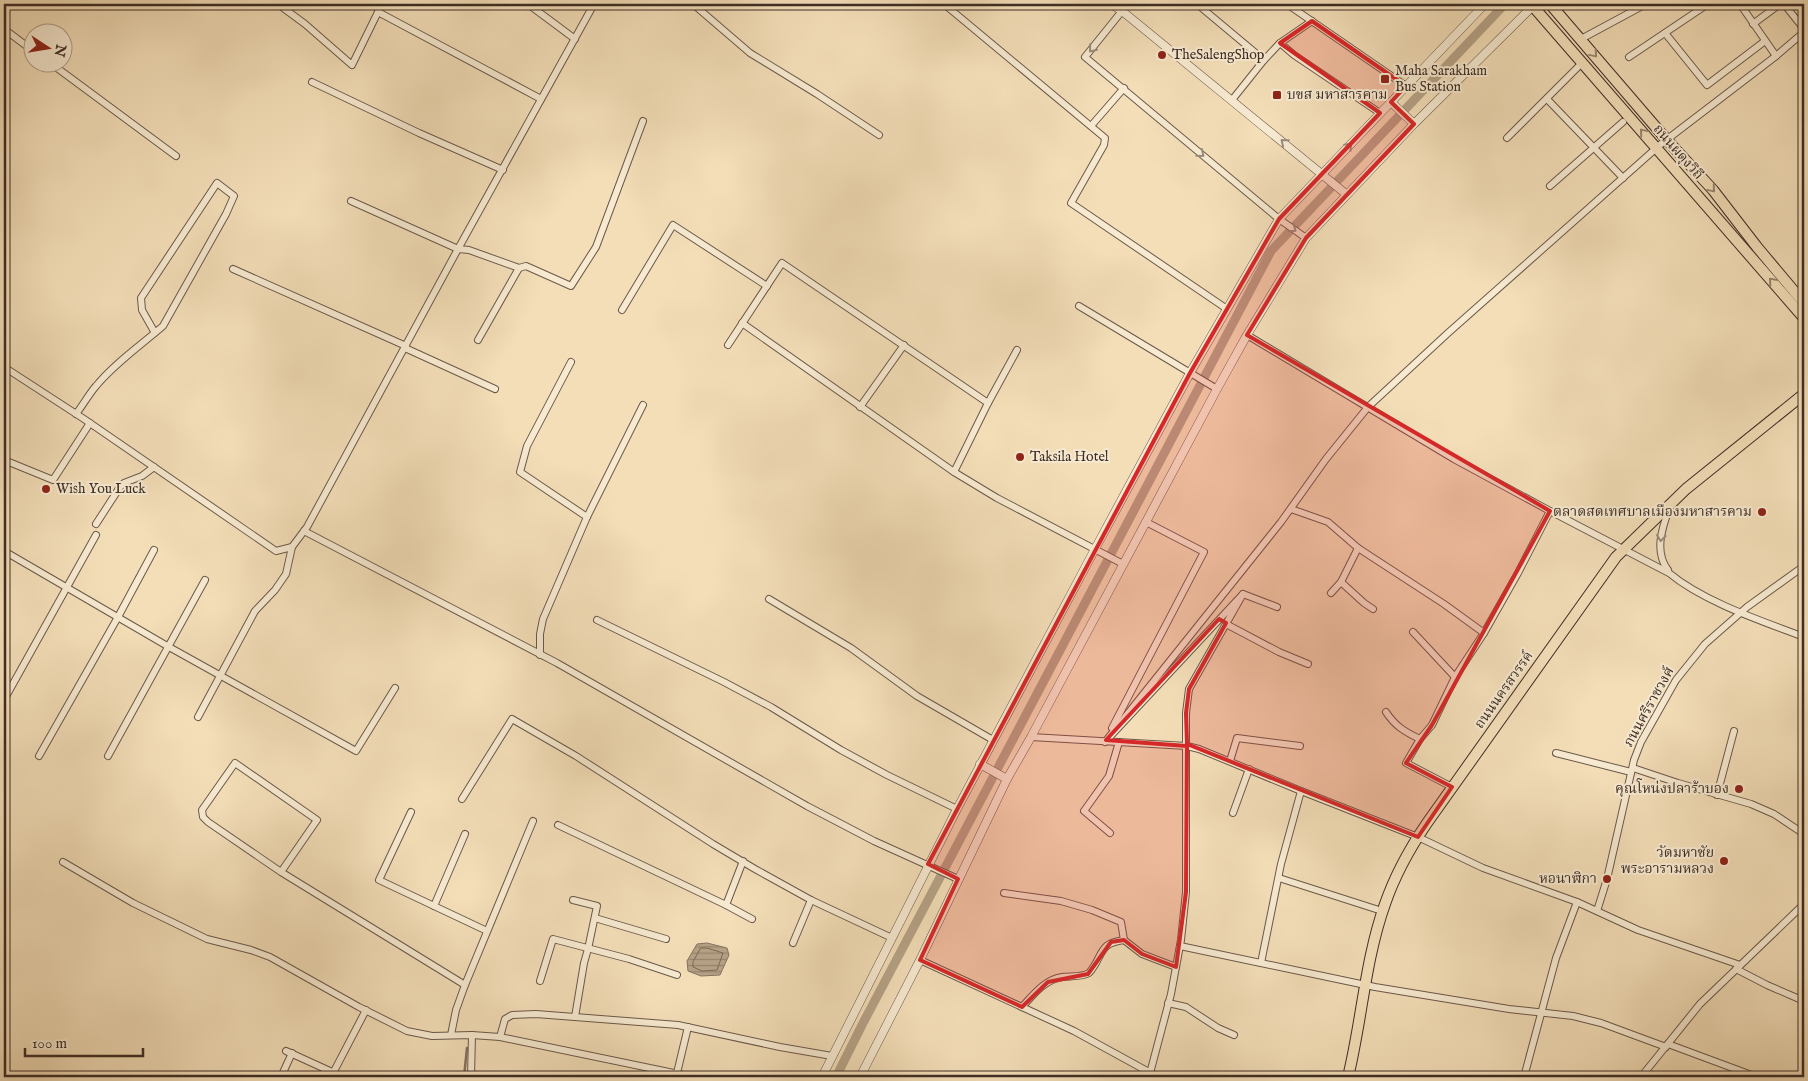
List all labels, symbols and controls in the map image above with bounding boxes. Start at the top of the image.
north arrow [22,22,72,72]
text: N [50,42,70,58]
one-way arrow [1089,43,1097,52]
place label: TheSalengShop [1172,46,1265,64]
one-way arrow [1588,48,1597,57]
marker: TheSalengShop [1156,49,1168,61]
place label: Maha Sarakham Bus Station [1395,62,1487,96]
marker: Maha Sarakham Bus Station [1379,73,1391,85]
place label: บขส มหาสารคาม [1287,86,1387,104]
marker: บขส มหาสารคาม [1271,89,1283,101]
street label: ถนนผดุงวิถี [1649,120,1707,184]
one-way arrow [1641,129,1649,138]
one-way arrow [1280,139,1289,148]
one-way arrow [1343,142,1352,151]
one-way arrow [1196,149,1205,158]
one-way arrow [1706,184,1715,193]
one-way arrow [1287,223,1296,232]
one-way arrow [1769,278,1778,287]
place label: Taksila Hotel [1030,448,1109,466]
marker: Taksila Hotel [1014,451,1026,463]
place label: Wish You Luck [56,480,146,498]
marker: Wish You Luck [40,483,52,495]
place label: ตลาดสดเทศบาลเมืองมหาสารคาม [1553,503,1752,521]
marker: ตลาดสดเทศบาลเมืองมหาสารคาม [1756,506,1768,518]
one-way arrow [1656,534,1667,542]
street label: ถนนนครสวรรค์ [1470,647,1537,732]
street label: ภนนศรีราชวงศ์ [1619,663,1678,750]
place label: คุณโหน่งปลาร้าบอง [1615,778,1729,798]
marker: คุณโหน่งปลาร้าบอง [1733,783,1745,795]
place label: วัดมหาชัย พระอารามหลวง [1621,844,1714,878]
marker: วัดมหาชัย พระอารามหลวง [1718,855,1730,867]
place label: หอนาฬิกา [1539,870,1597,888]
marker: หอนาฬิกา [1601,873,1613,885]
scale bar [25,1026,142,1058]
text: 100 m [32,1034,68,1053]

